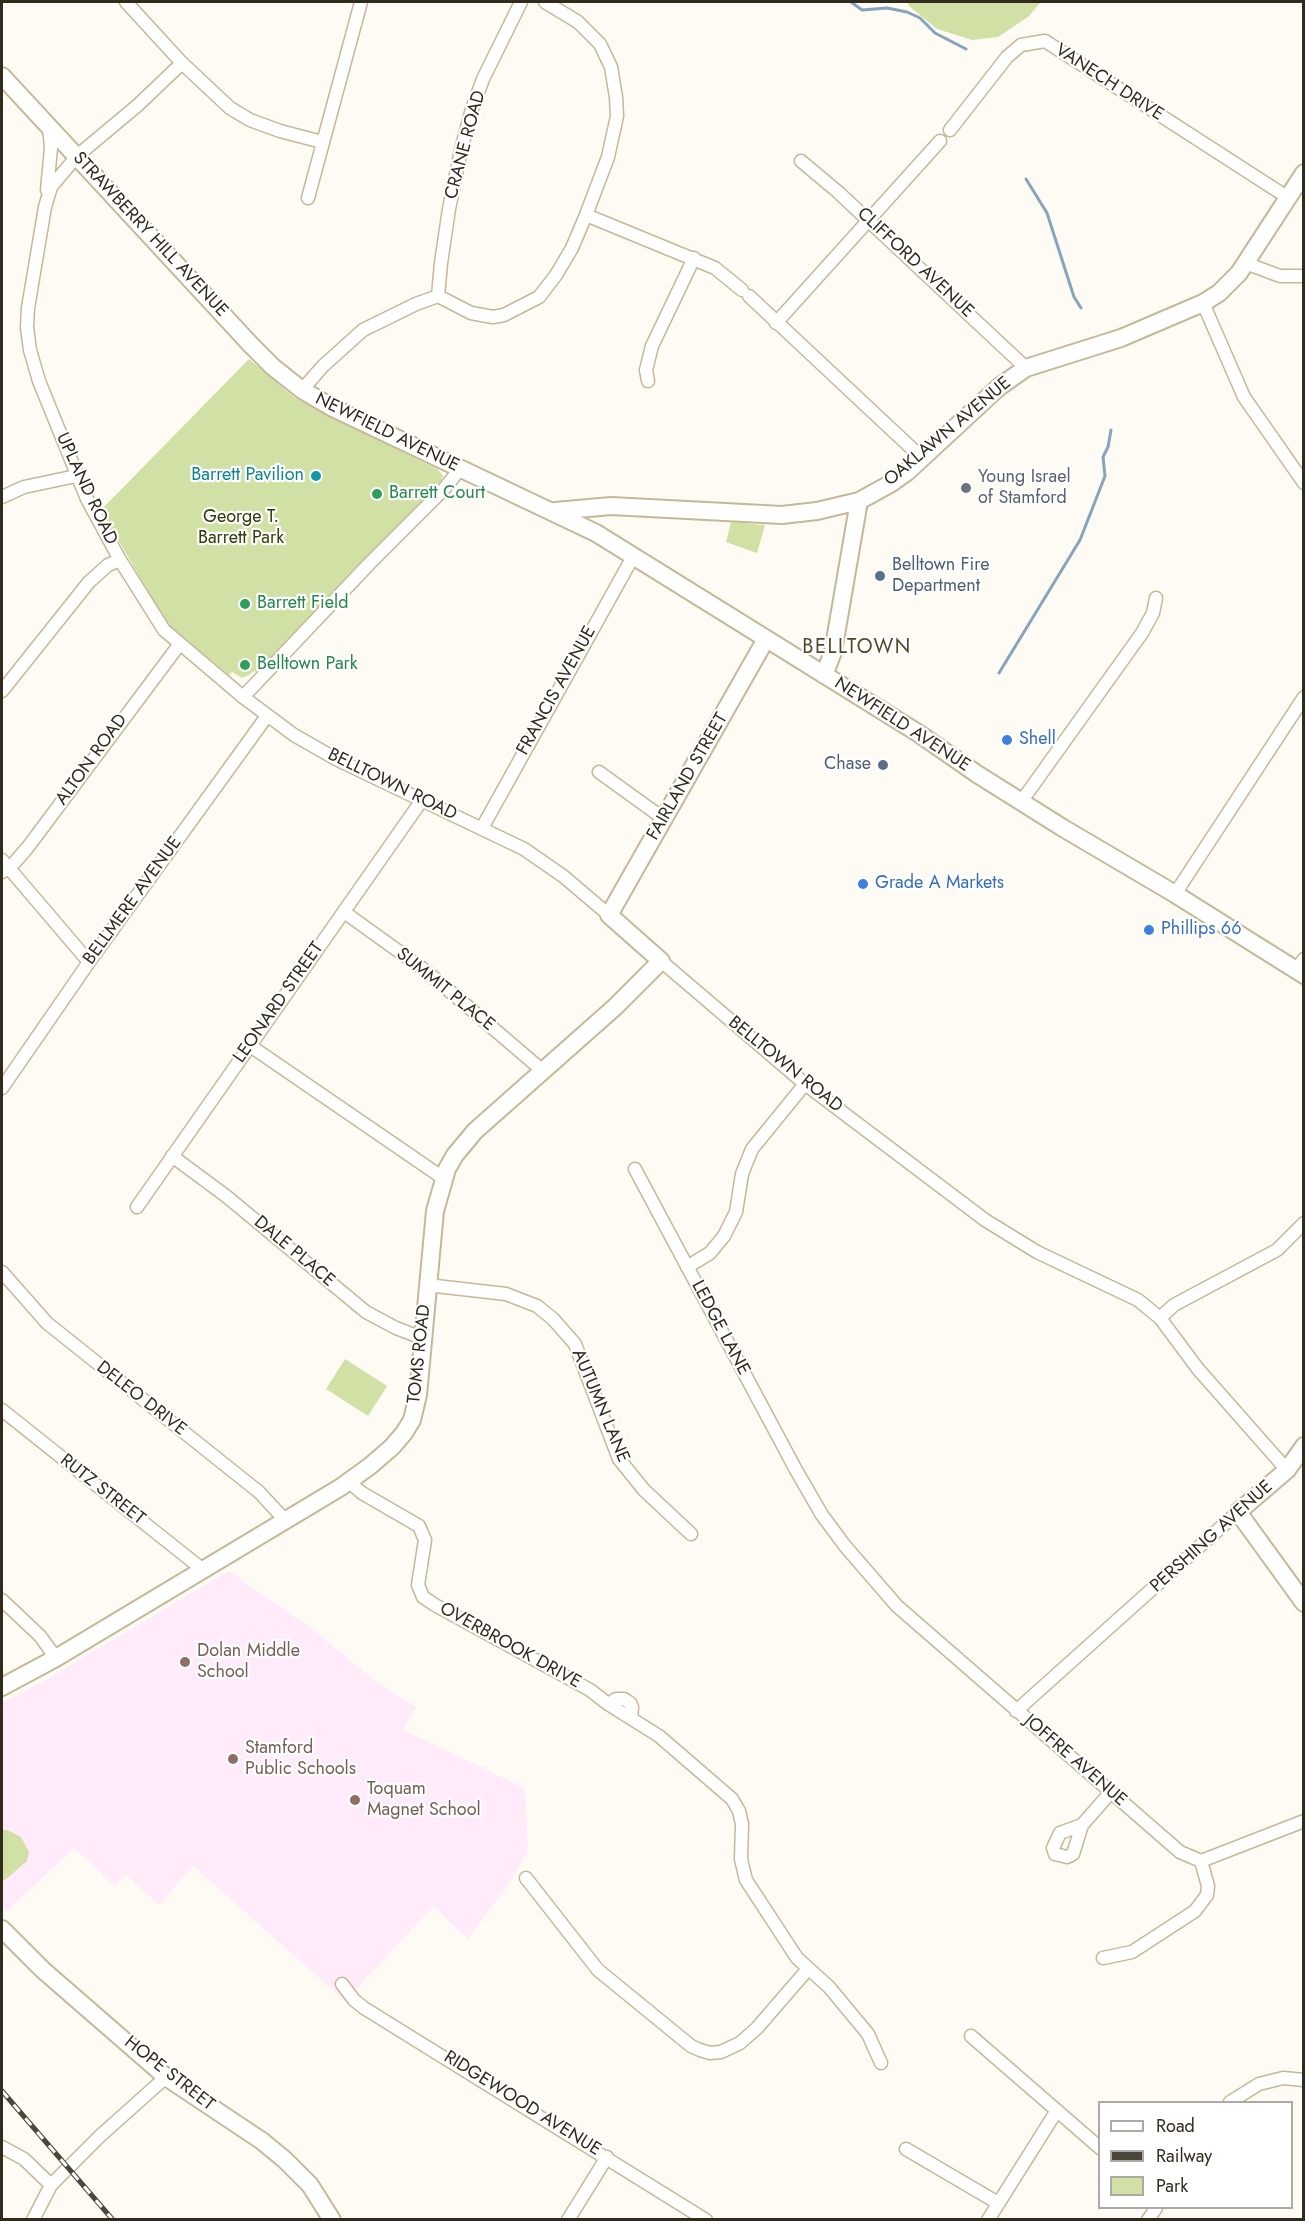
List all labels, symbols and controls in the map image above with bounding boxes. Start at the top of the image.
street label: VANECH DRIVE [1051,40,1167,126]
street label: CRANE ROAD [441,88,491,202]
street label: STRAWBERRY HILL AVENUE [68,148,232,322]
street label: CLIFFORD AVENUE [852,203,978,323]
street label: OAKLAWN AVENUE [880,373,1016,491]
street label: NEWFIELD AVENUE [311,389,463,477]
street label: UPLAND ROAD [51,430,121,548]
place label: Barrett Pavilion [191,465,304,487]
place label: Young Israel of Stamford [978,467,1071,510]
marker: Barrett Pavilion [309,469,323,483]
marker: Young Israel of Stamford [959,481,973,495]
place label: Barrett Court [389,483,485,505]
marker: Barrett Court [370,487,384,501]
park label: George T. Barrett Park [198,507,284,550]
place label: Belltown Fire Department [892,555,989,598]
marker: Belltown Fire Department [873,569,887,583]
place label: Barrett Field [257,593,348,615]
marker: Barrett Field [238,597,252,611]
street label: FRANCIS AVENUE [513,623,601,759]
district label: BELLTOWN [802,636,912,660]
place label: Belltown Park [257,654,358,676]
marker: Belltown Park [238,658,252,672]
street label: NEWFIELD AVENUE [830,673,974,777]
street label: ALTON ROAD [52,710,132,810]
street label: FAIRLAND STREET [643,710,733,844]
place label: Shell [1019,729,1056,751]
marker: Shell [1000,733,1014,747]
street label: BELLTOWN ROAD [324,744,460,826]
place label: Chase [824,754,871,776]
marker: Chase [876,758,890,772]
street label: BELLMERE AVENUE [79,833,187,969]
place label: Grade A Markets [875,873,1004,895]
marker: Grade A Markets [856,877,870,891]
place label: Phillips 66 [1161,919,1242,941]
marker: Phillips 66 [1142,923,1156,937]
street label: LEONARD STREET [229,939,329,1067]
street label: SUMMIT PLACE [391,944,499,1036]
street label: BELLTOWN ROAD [723,1012,847,1118]
street label: DALE PLACE [249,1212,339,1292]
street label: LEDGE LANE [686,1277,754,1379]
street label: TOMS ROAD [404,1303,436,1405]
street label: AUTUMN LANE [566,1346,634,1466]
street label: DELEO DRIVE [92,1357,190,1441]
street label: RUTZ STREET [55,1450,149,1530]
street label: PERSHING AVENUE [1146,1476,1278,1598]
street label: OVERBROOK DRIVE [436,1598,584,1694]
place label: Dolan Middle School [197,1641,300,1684]
marker: Dolan Middle School [178,1655,192,1669]
street label: JOFFRE AVENUE [1019,1711,1131,1811]
place label: Stamford Public Schools [245,1738,356,1780]
marker: Stamford Public Schools [226,1752,240,1766]
place label: Toquam Magnet School [367,1779,481,1822]
marker: Toquam Magnet School [348,1793,362,1807]
street label: HOPE STREET [120,2032,218,2116]
street label: RIDGEWOOD AVENUE [439,2047,605,2161]
legend [1098,2101,1293,2209]
text: Road [1156,2113,1195,2139]
text: Railway [1156,2143,1212,2169]
text: Park [1156,2173,1188,2199]

